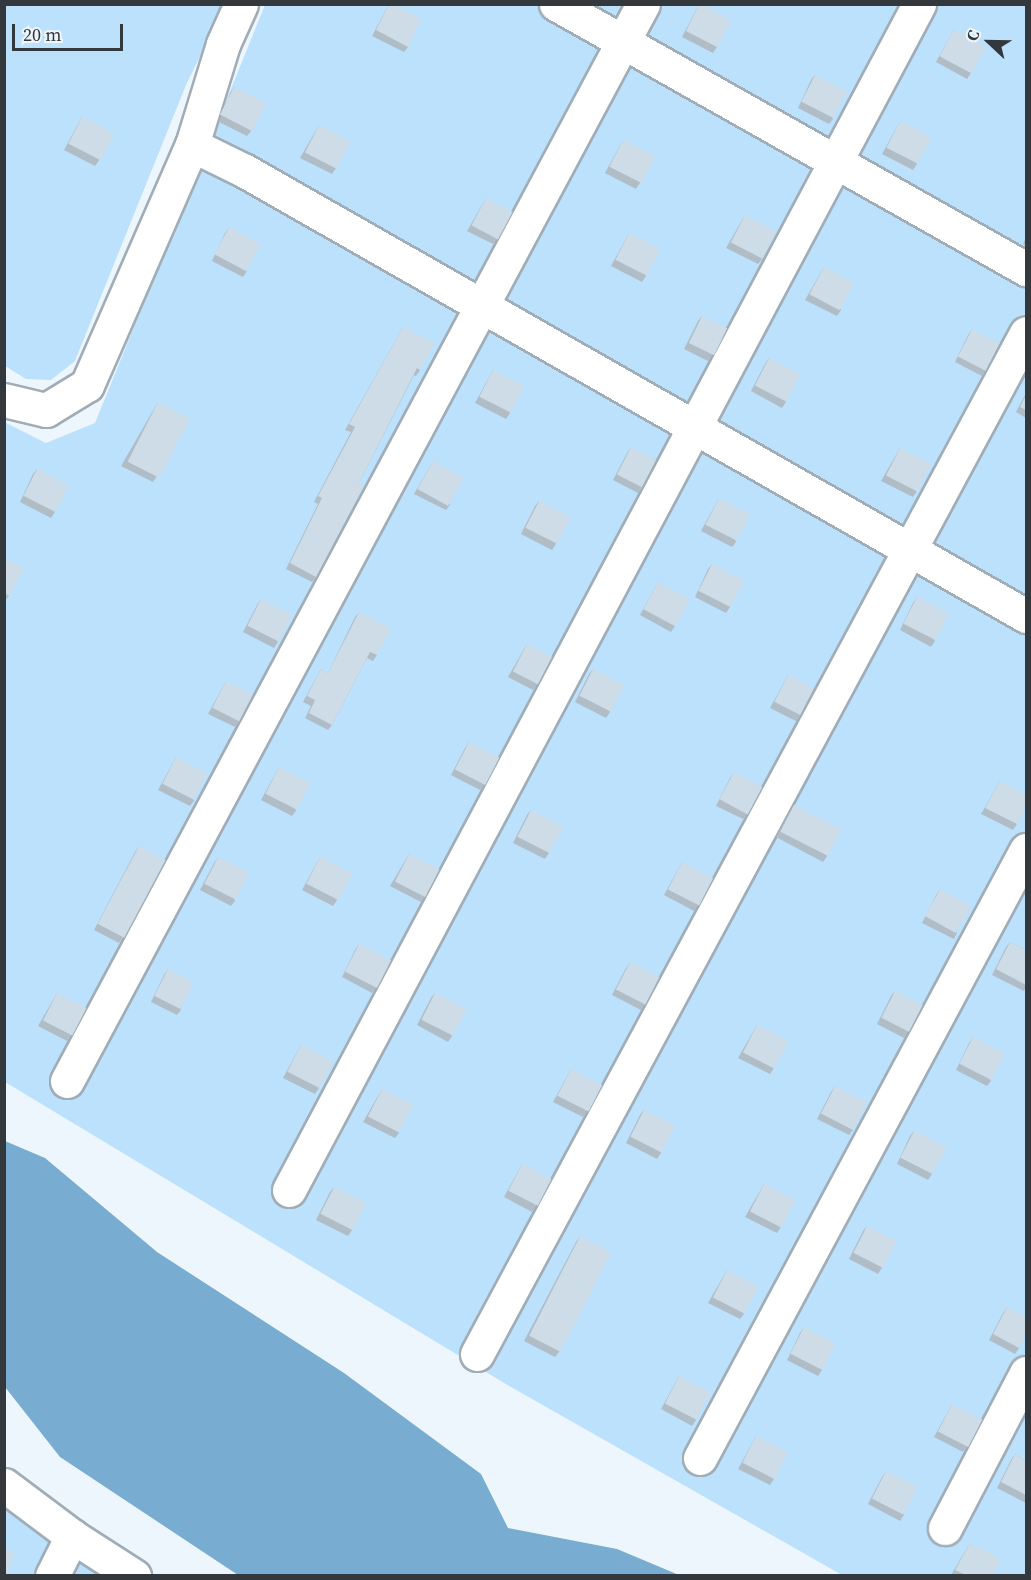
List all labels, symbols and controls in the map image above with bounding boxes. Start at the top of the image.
scale bar [15,12,126,50]
north arrow [959,12,1019,72]
text: 20 m [23,22,61,47]
text: С [960,27,984,44]

